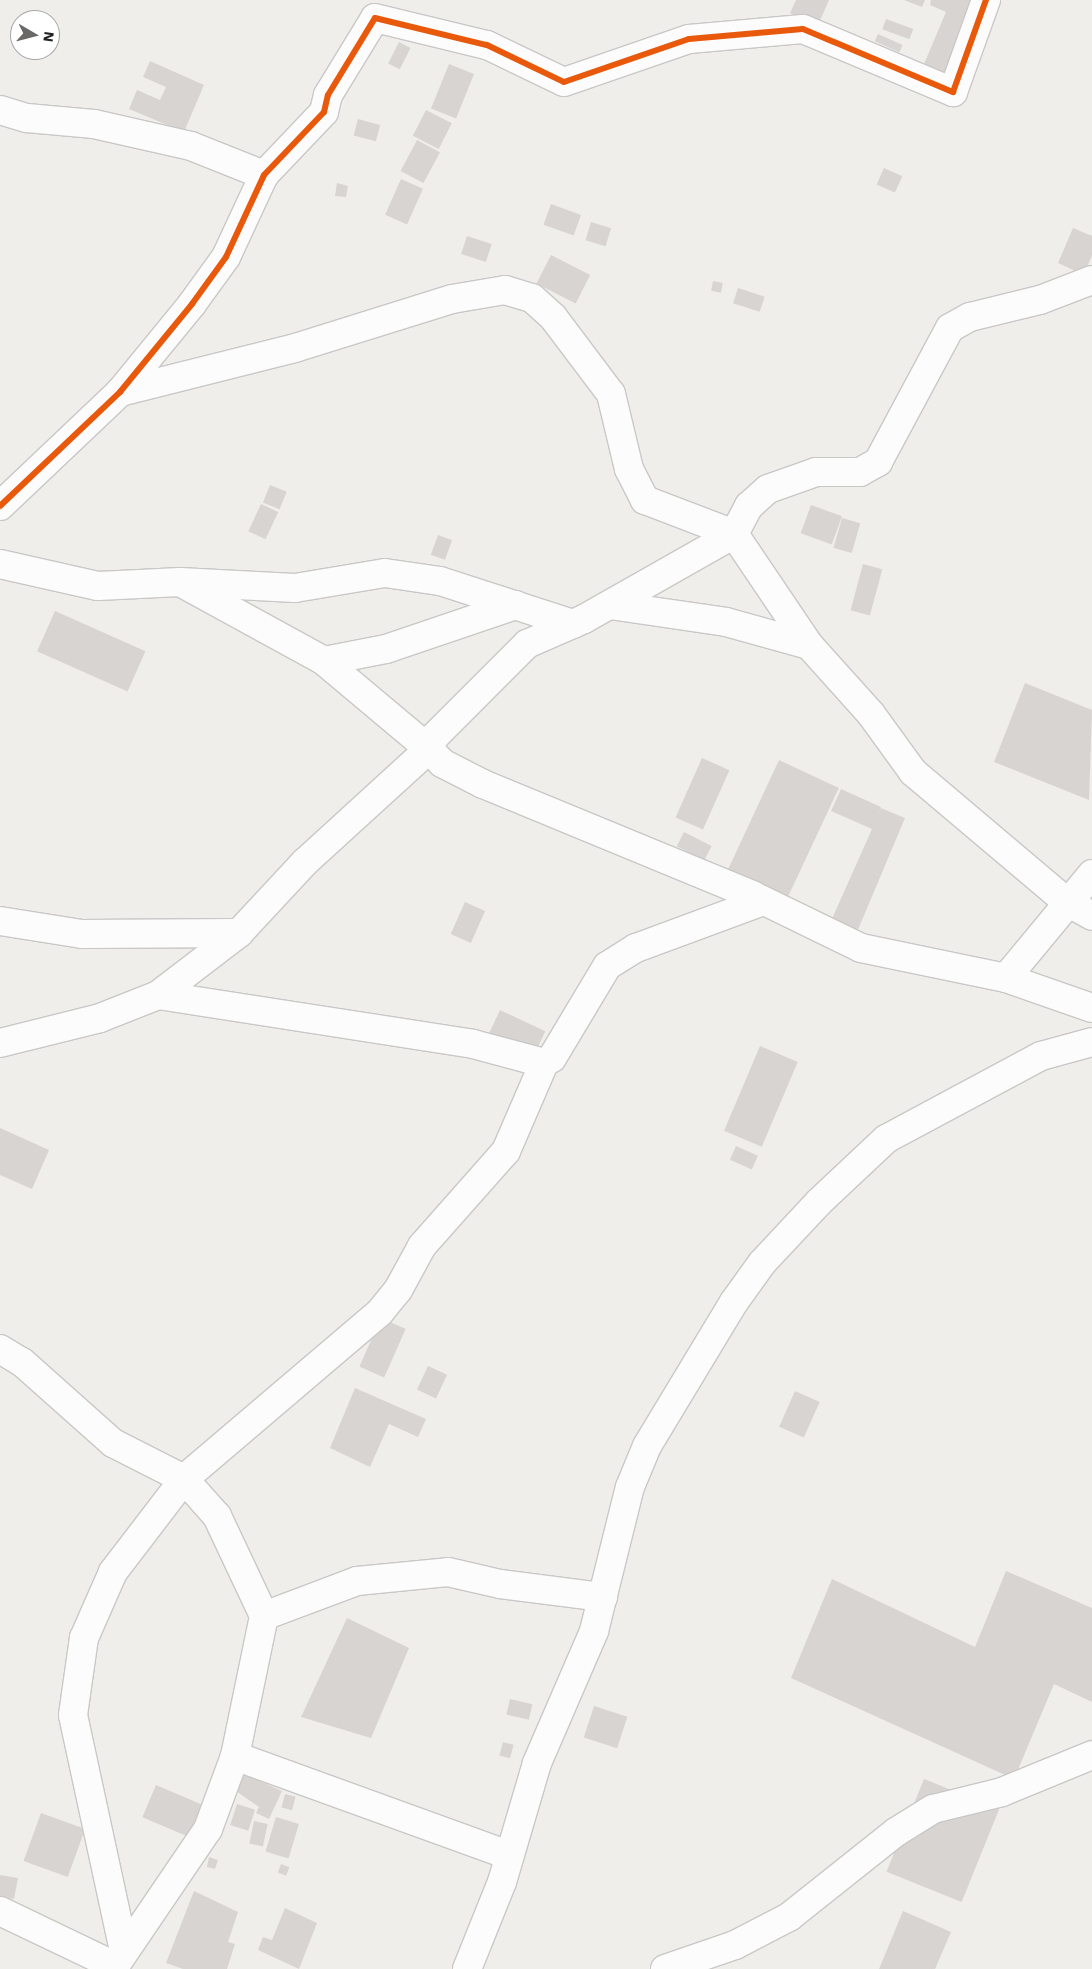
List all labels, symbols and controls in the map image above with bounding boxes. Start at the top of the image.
north arrow [10,10,60,60]
text: N [40,31,58,43]

